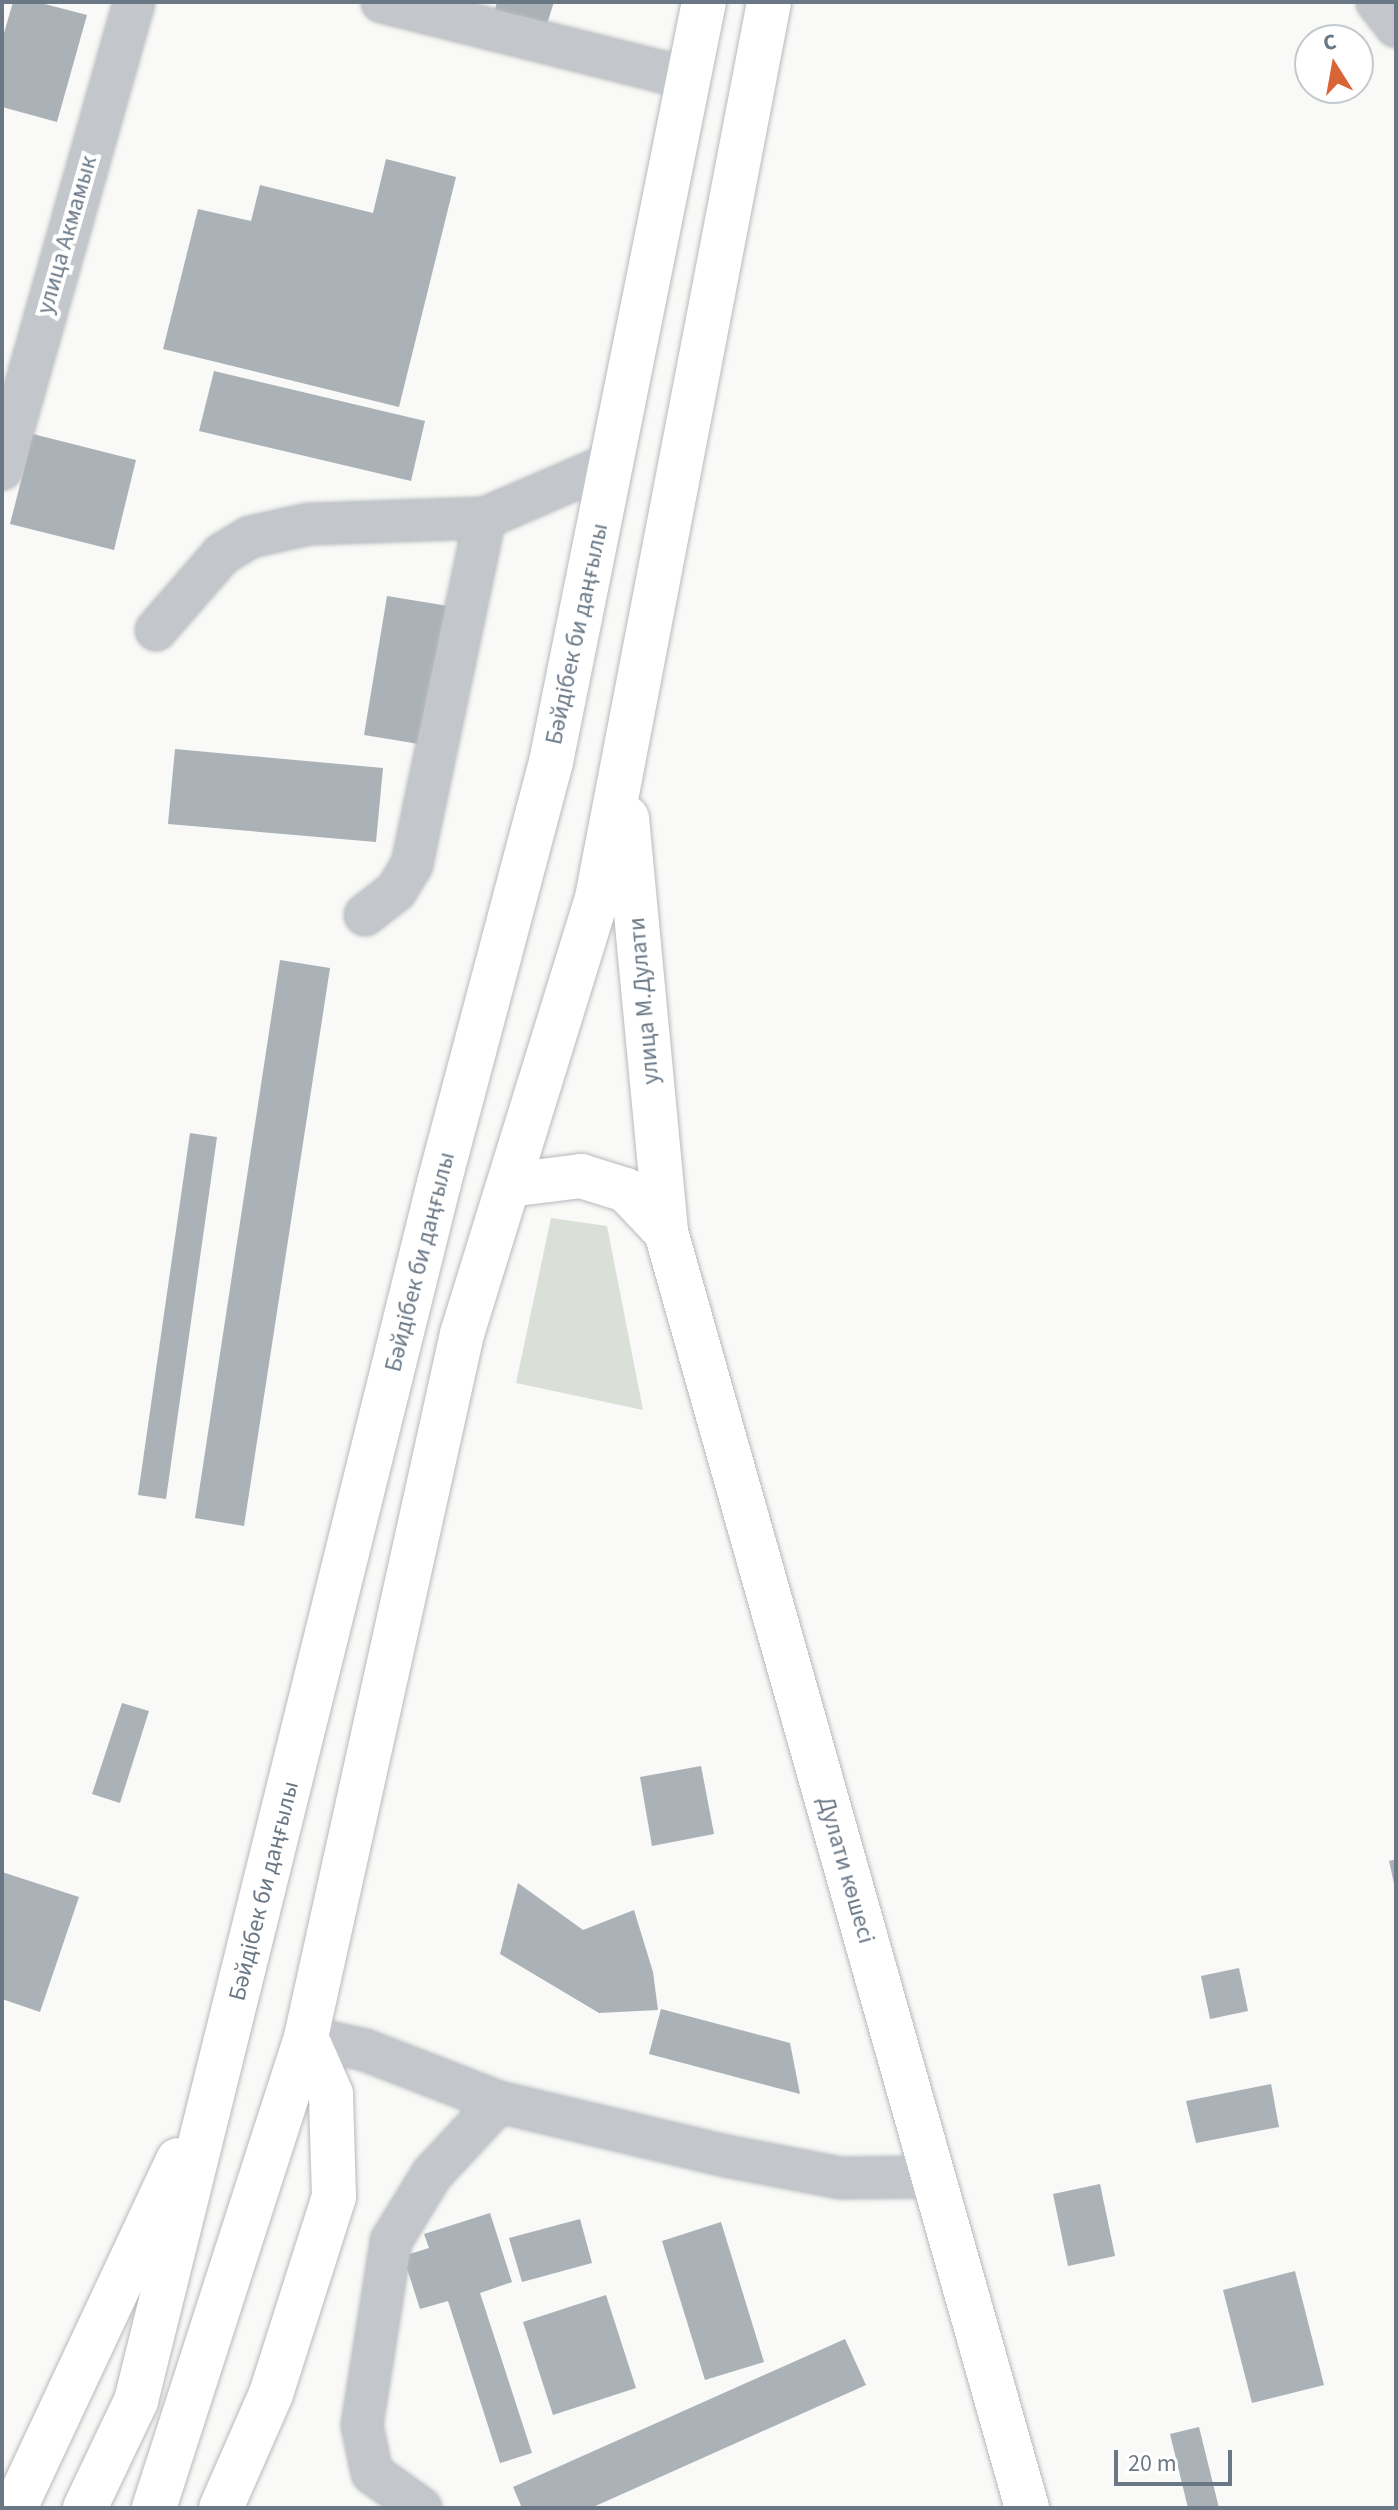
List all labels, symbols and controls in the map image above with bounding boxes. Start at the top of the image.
north arrow [1294,24,1374,104]
text: С [1320,25,1339,59]
street label: улица Акмамык [31,153,103,317]
street label: Бәйдібек би даңғылы [539,521,615,747]
street label: улица М.Дулати [622,916,666,1086]
street label: Бәйдібек би даңғылы [379,1149,461,1375]
street label: Бәйдібек би даңғылы [223,1778,305,2004]
street label: Дулати көшесі [811,1793,881,1947]
scale bar [1118,2434,1236,2484]
text: 20 m [1128,2446,1177,2481]

